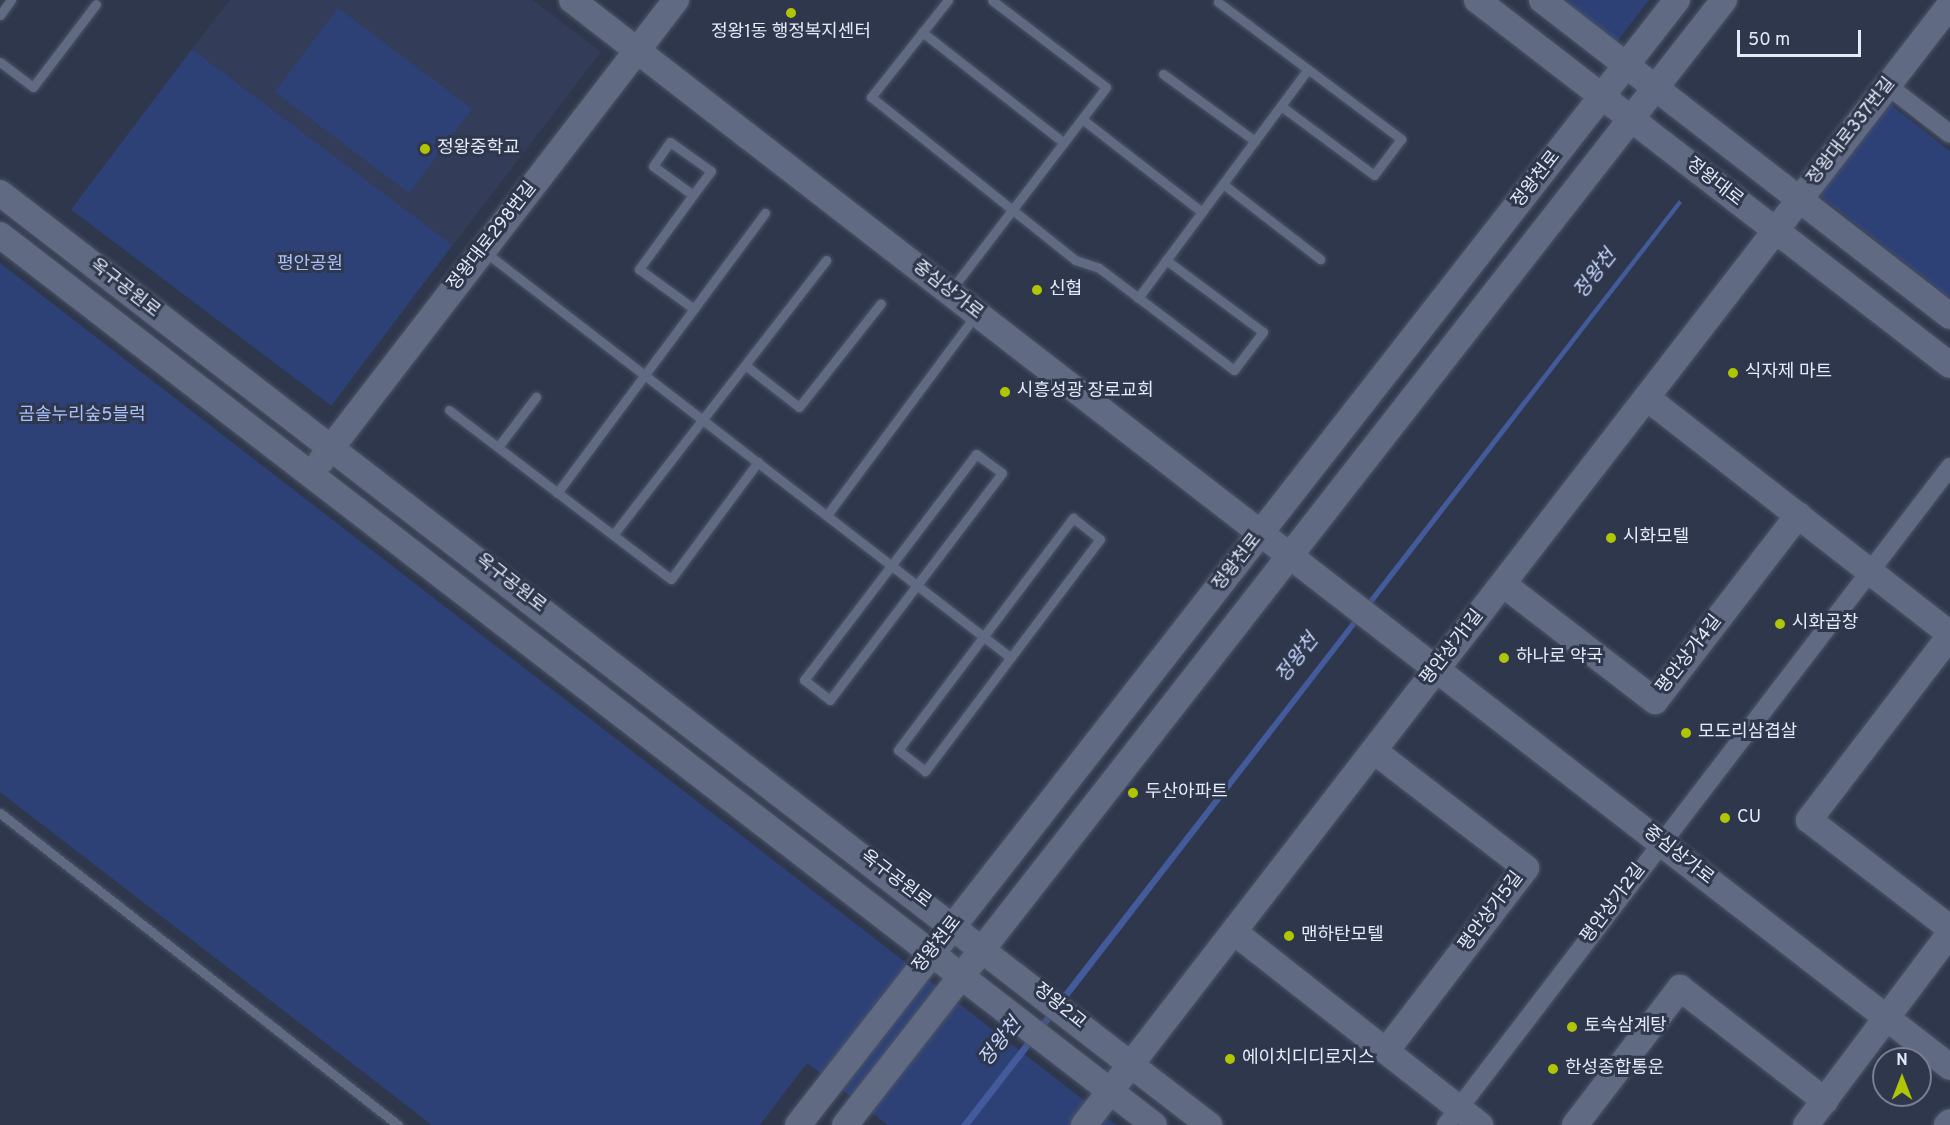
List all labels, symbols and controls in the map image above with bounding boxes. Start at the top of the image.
marker: 정왕1동 행정복지센터 [784,6,798,20]
scale bar [1740,18,1864,56]
place label: 정왕1동 행정복지센터 [711,22,871,44]
text: 50 m [1748,29,1790,52]
street label: 정왕대로337번길 [1803,74,1901,190]
place label: 정왕중학교 [437,138,520,160]
marker: 정왕중학교 [418,142,432,156]
street label: 정왕천로 [1508,147,1566,213]
street label: 정왕대로 [1681,154,1747,212]
street label: 정왕대로298번길 [444,178,542,296]
water label: 정왕천 [1570,246,1622,304]
park label: 평안공원 [277,254,343,276]
street label: 옥구공원로 [85,255,163,323]
street label: 중심상가로 [908,257,986,325]
place label: 신협 [1049,279,1082,301]
marker: 신협 [1030,283,1044,297]
place label: 식자제 마트 [1745,362,1832,384]
marker: 식자제 마트 [1726,366,1740,380]
place label: 시흥성광 장로교회 [1017,381,1154,403]
marker: 시흥성광 장로교회 [998,385,1012,399]
park label: 곰솔누리숲5블럭 [18,405,146,427]
place label: 시화모텔 [1623,527,1689,549]
street label: 정왕천로 [1209,530,1267,596]
marker: 시화모텔 [1604,531,1618,545]
street label: 옥구공원로 [471,550,549,618]
street label: 평안상가1길 [1417,606,1489,690]
street label: 평안상가4길 [1653,611,1727,699]
place label: 시화곱창 [1792,613,1858,635]
marker: 시화곱창 [1773,617,1787,631]
water label: 정왕천 [1272,630,1324,688]
place label: 하나로 약국 [1516,647,1603,669]
marker: 하나로 약국 [1497,651,1511,665]
place label: 모도리삼겹살 [1698,722,1797,744]
marker: 모도리삼겹살 [1679,726,1693,740]
place label: 두산아파트 [1145,782,1228,804]
marker: 두산아파트 [1126,786,1140,800]
place label: CU [1737,807,1761,829]
marker: CU [1718,811,1732,825]
street label: 중심상가로 [1639,822,1717,890]
street label: 옥구공원로 [855,846,935,914]
street label: 평안상가2길 [1577,860,1651,948]
street label: 평안상가5길 [1455,868,1529,956]
street label: 정왕천로 [909,912,967,978]
place label: 맨하탄모텔 [1301,925,1384,947]
marker: 맨하탄모텔 [1282,929,1296,943]
street label: 정왕2교 [1029,980,1089,1034]
water label: 정왕천 [975,1014,1027,1072]
place label: 토속삼계탕 [1584,1016,1667,1038]
marker: 토속삼계탕 [1565,1020,1579,1034]
north arrow [1872,1047,1932,1107]
place label: 에이치디디로지스 [1242,1048,1374,1070]
text: N [1896,1051,1908,1071]
marker: 에이치디디로지스 [1223,1052,1237,1066]
place label: 한성종합통운 [1565,1058,1664,1080]
marker: 한성종합통운 [1546,1062,1560,1076]

